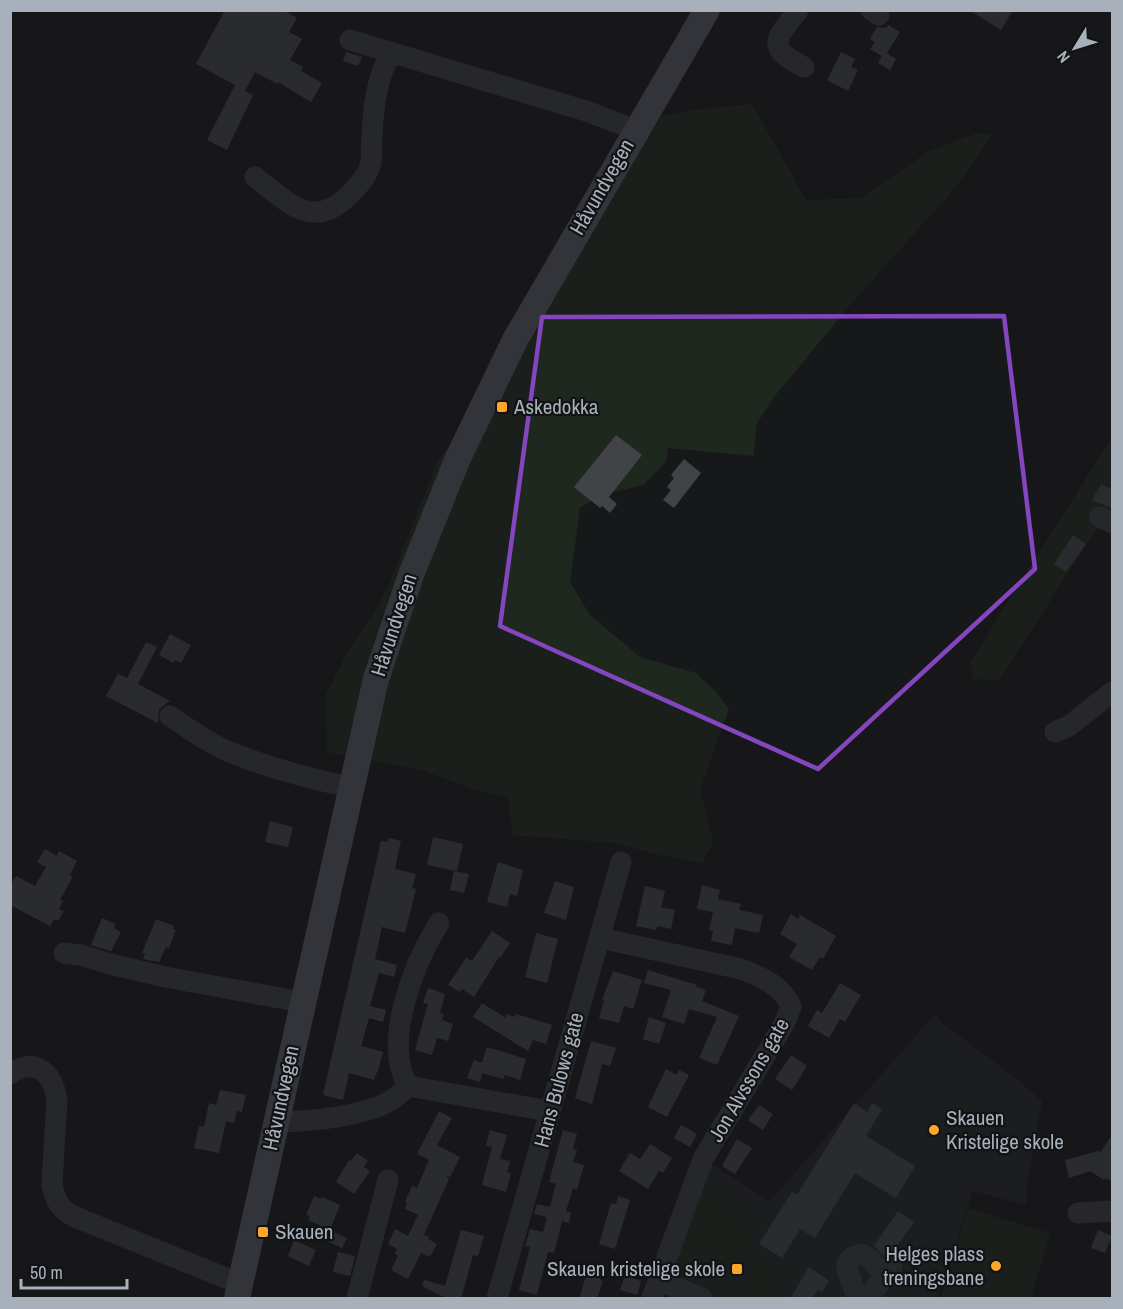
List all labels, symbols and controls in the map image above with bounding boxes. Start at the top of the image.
north arrow [1045,18,1105,78]
text: N [1052,47,1075,68]
street label: Håvundvegen [562,133,641,240]
place label: Askedokka [513,392,599,421]
marker: Askedokka [495,400,509,414]
street label: Håvundvegen [363,570,424,680]
street label: Hans Bulows gate [527,1009,590,1151]
street label: Jon Alvssons gate [701,1012,796,1147]
street label: Håvundvegen [255,1043,306,1153]
place label: Skauen Kristelige skole [946,1103,1064,1156]
marker: Skauen Kristelige skole [927,1123,941,1137]
place label: Skauen [275,1217,333,1246]
marker: Skauen [256,1225,270,1239]
place label: Helges plass treningsbane [883,1239,984,1292]
scale bar [21,1252,128,1290]
place label: Skauen kristelige skole [547,1254,725,1283]
marker: Helges plass treningsbane [989,1259,1003,1273]
text: 50 m [30,1260,63,1285]
marker: Skauen kristelige skole [730,1262,744,1276]

